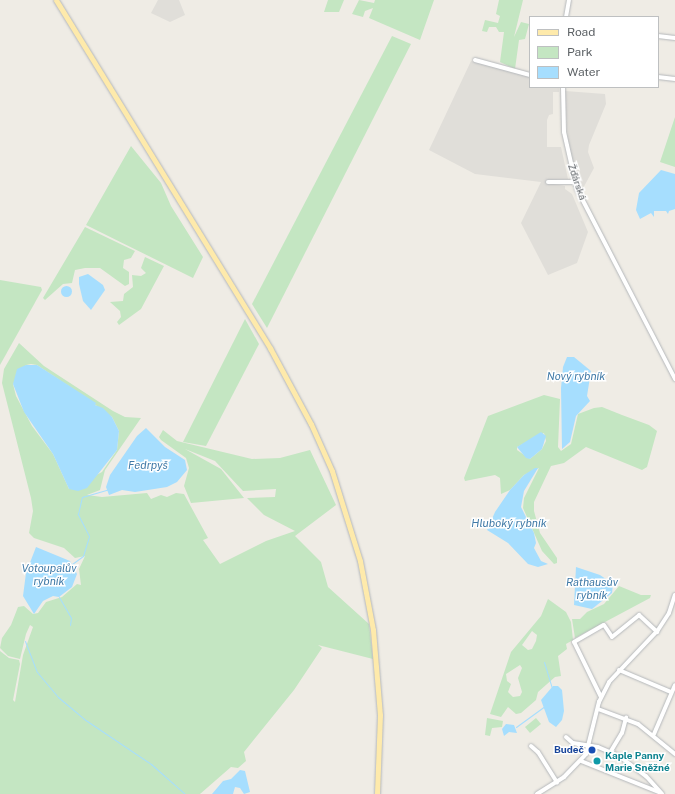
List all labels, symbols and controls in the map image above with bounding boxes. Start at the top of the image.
legend [529,16,659,88]
text: Road [567,25,595,39]
text: Park [567,45,593,59]
text: Water [567,65,600,79]
street label: Žďárská [565,162,589,202]
water label: Nový rybník [547,369,605,383]
water label: Fedrpyš [128,458,168,472]
water label: Hluboký rybník [471,516,547,530]
water label: Votoupalův rybník [21,562,77,588]
water label: Rathausův rybník [566,576,618,602]
place label: Budeč [554,744,584,756]
marker: Budeč [587,745,597,755]
place label: Kaple Panny Marie Sněžné [605,749,670,772]
marker: Kaple Panny Marie Sněžné [592,756,602,766]

